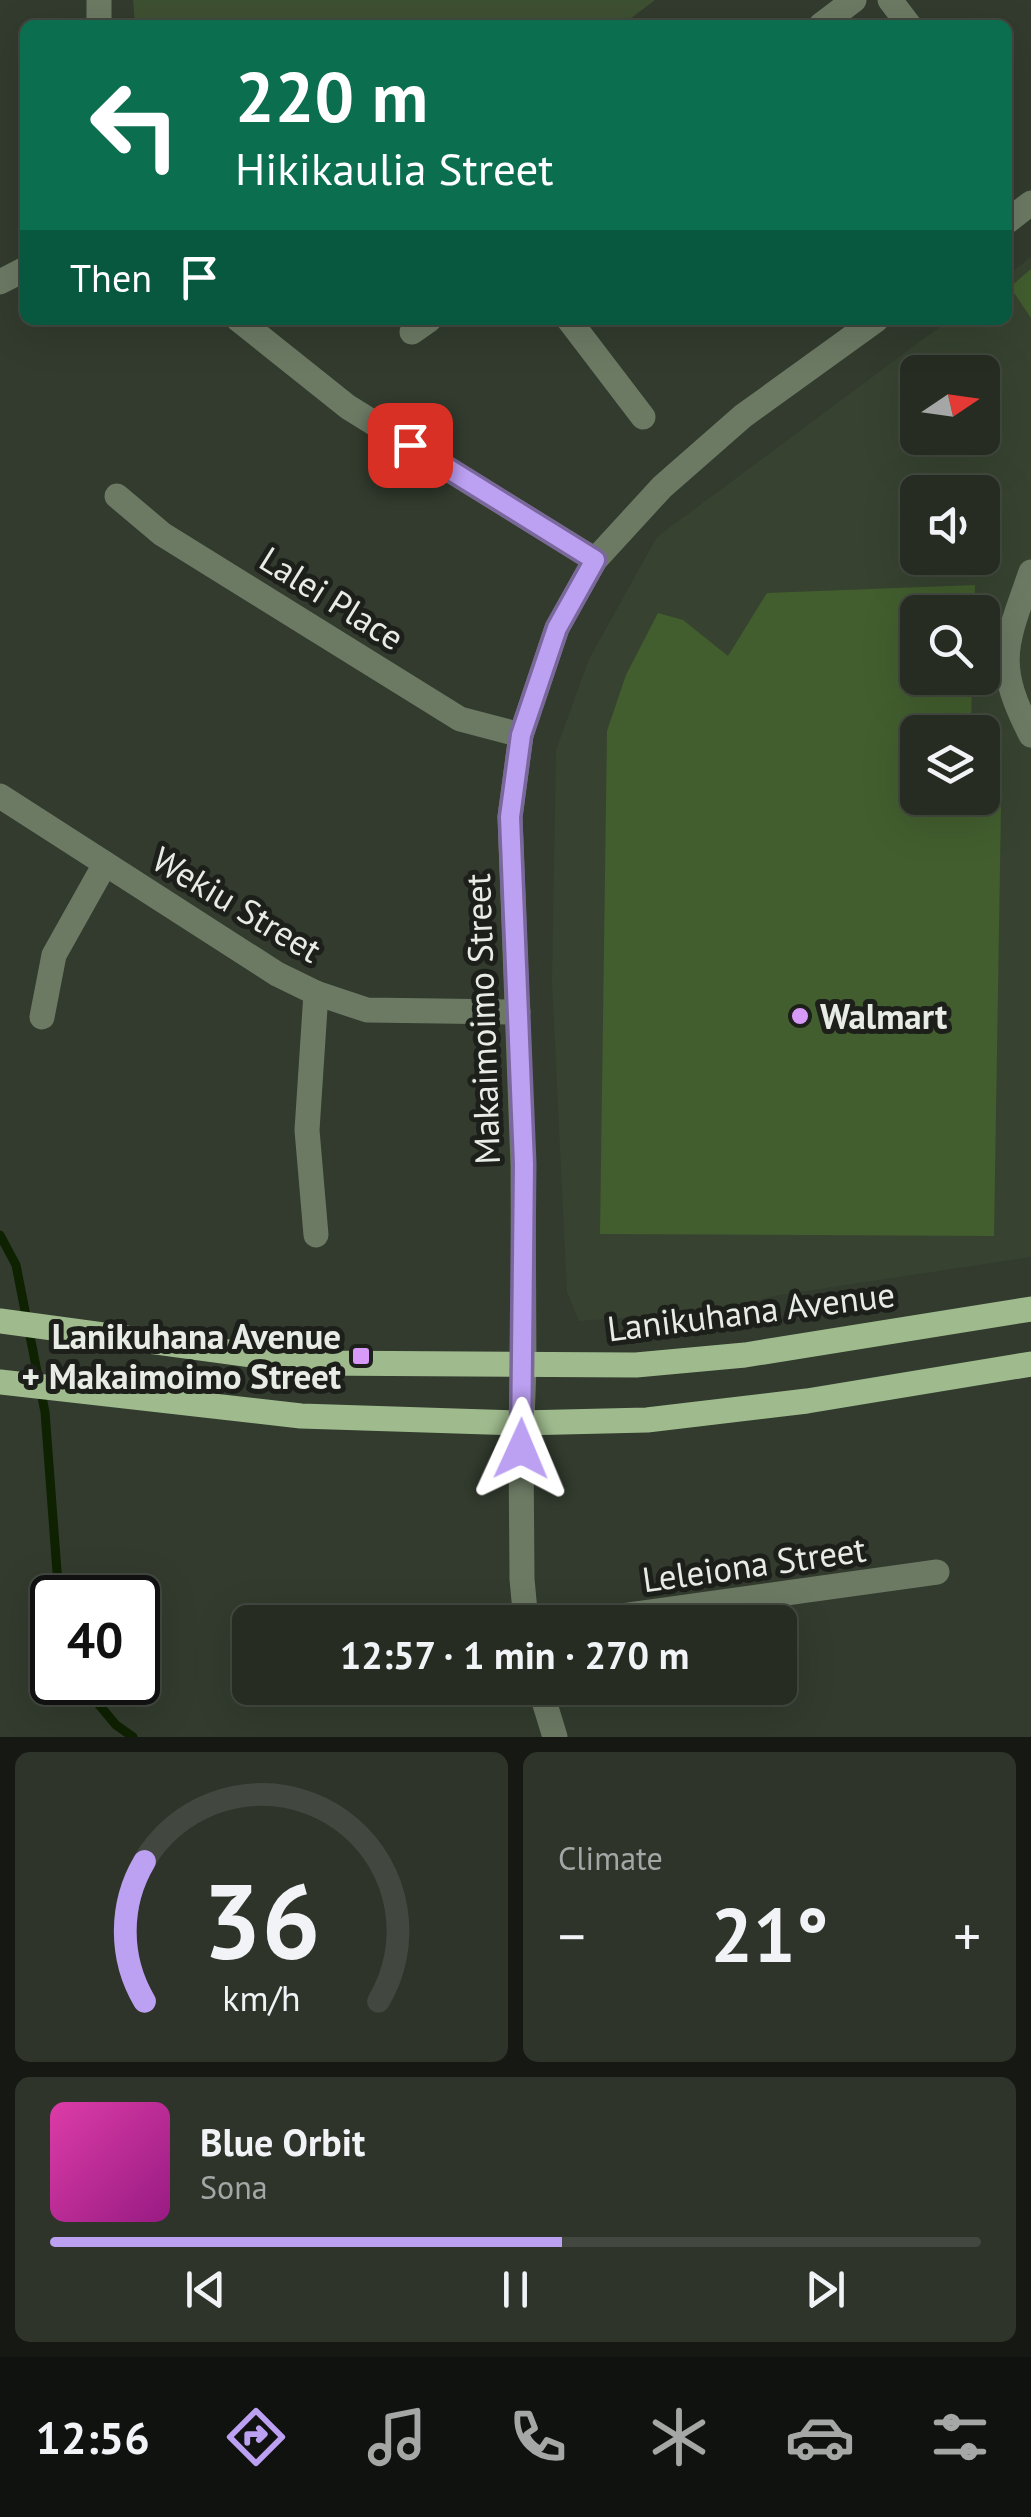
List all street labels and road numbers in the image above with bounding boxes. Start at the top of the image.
street label: Lalei Place [251,536,413,660]
street label: Wekiu Street [144,836,330,972]
street label: Makaimoimo Street [454,873,510,1165]
street label: Lanikuhana Avenue [605,1271,897,1351]
street label: Leleiona Street [639,1526,869,1602]

